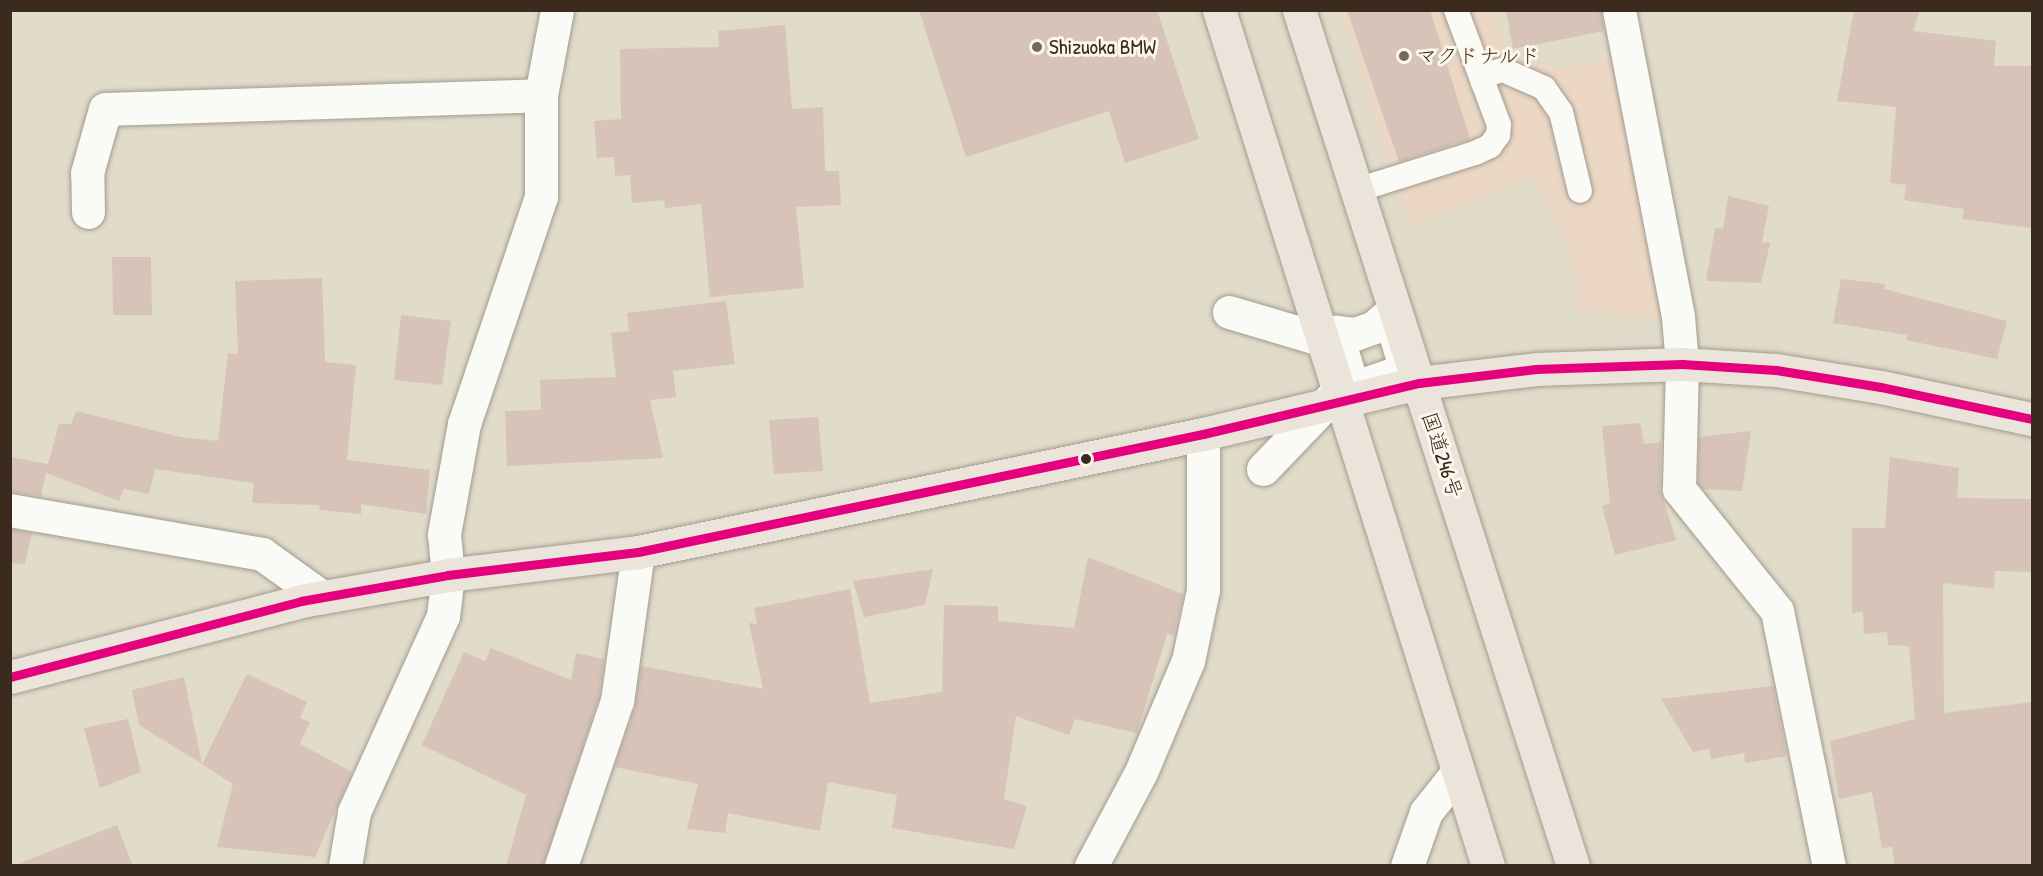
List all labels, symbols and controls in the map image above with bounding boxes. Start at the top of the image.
place label: Shizuoka BMW [1049,34,1156,60]
marker: Shizuoka BMW [1030,40,1044,54]
place label: マクドナルド [1416,43,1542,69]
marker: マクドナルド [1397,49,1411,63]
street label: 国道246号 [1416,409,1468,501]
unlabelled marker [1080,453,1092,465]

